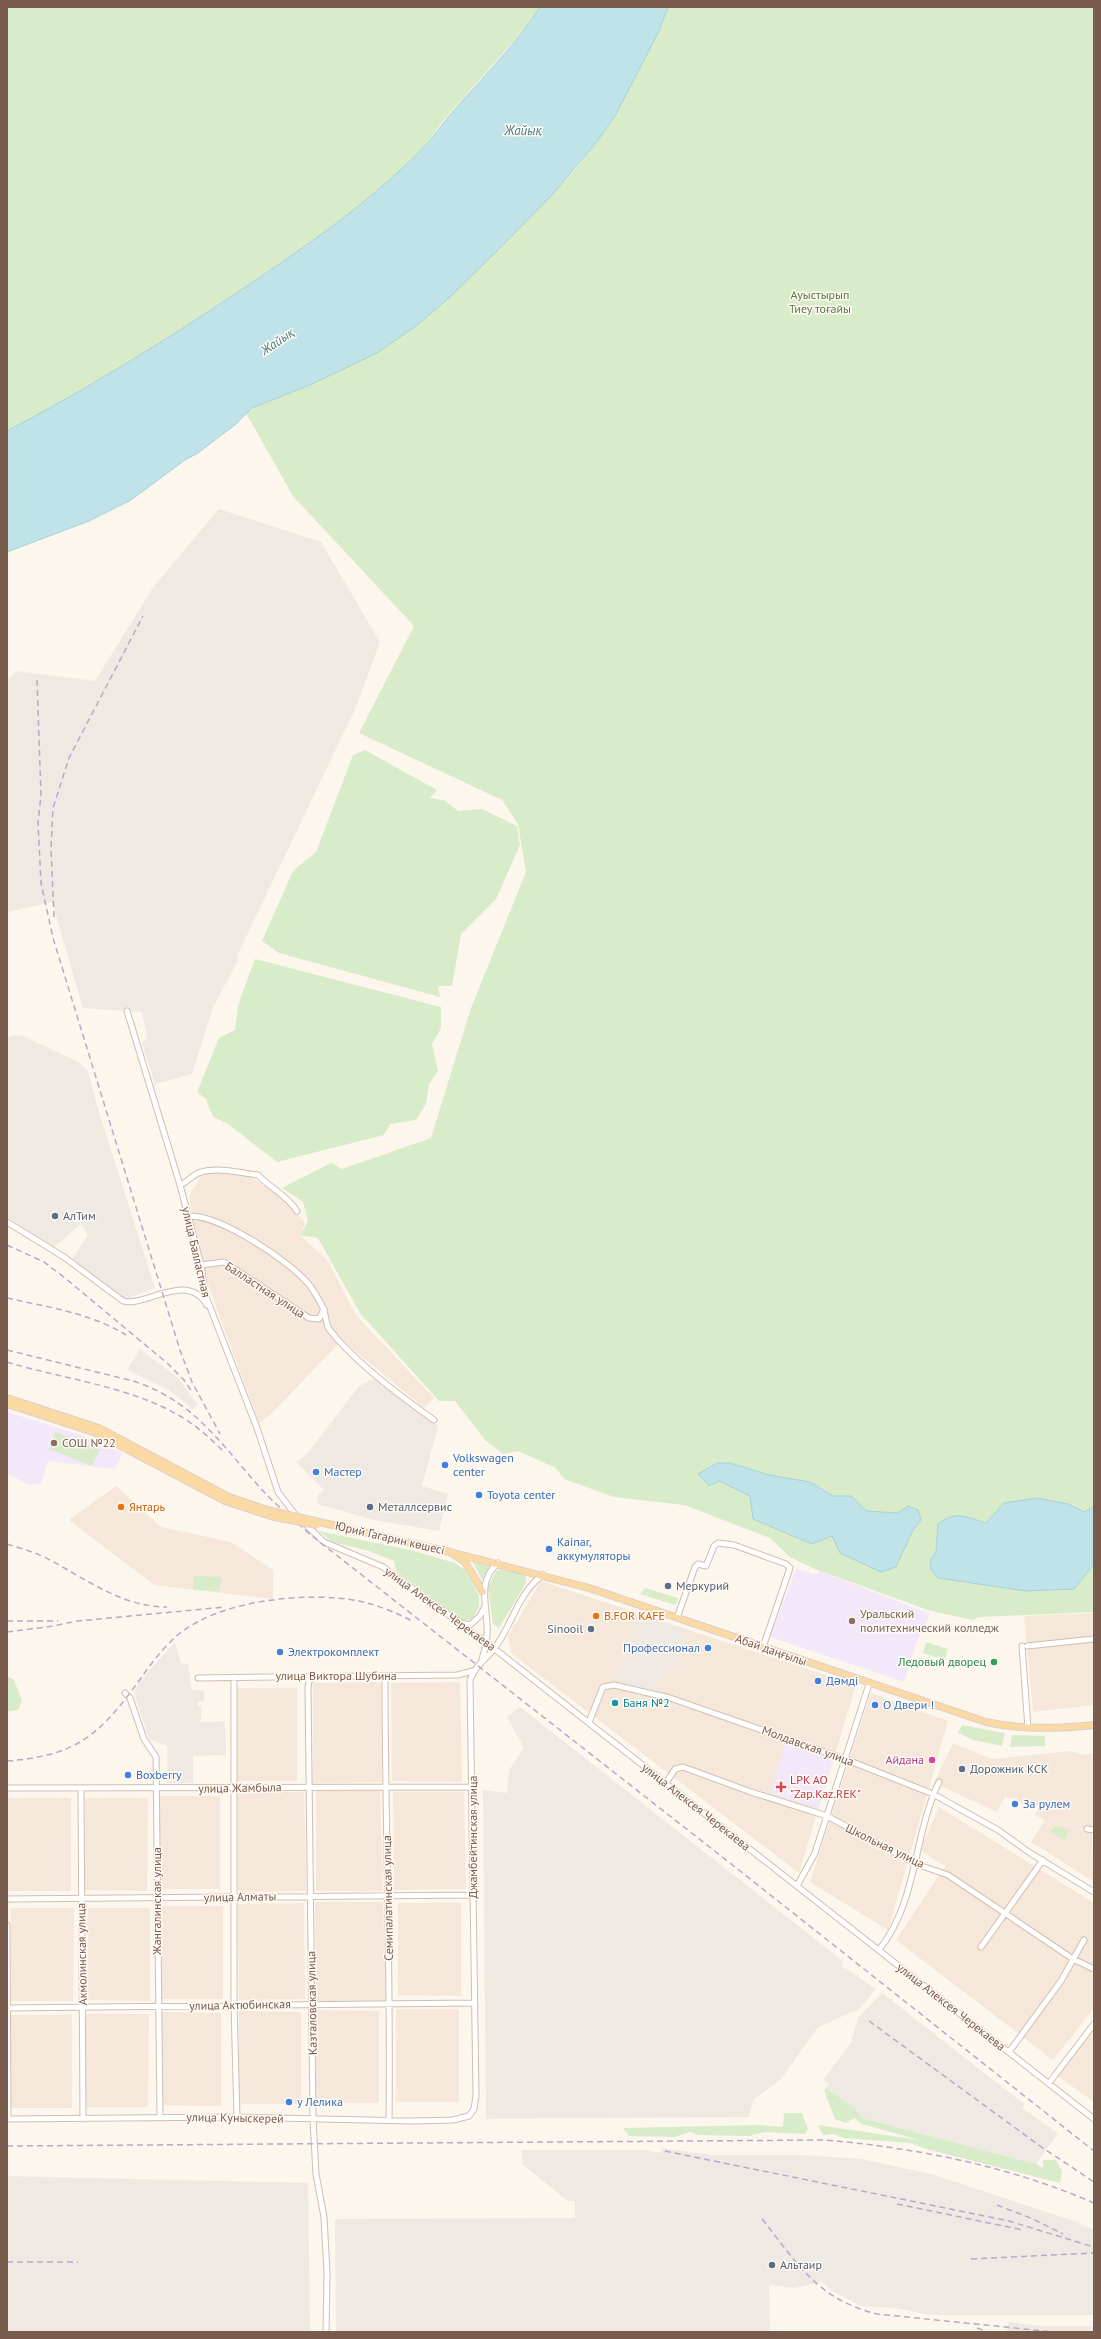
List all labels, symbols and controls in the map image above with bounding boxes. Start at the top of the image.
water label: Жайық [504,122,542,139]
park label: Ауыстырып Тиеу тоғайы [789,287,851,316]
water label: Жайық [256,324,298,359]
street label: улица Балластная [179,1205,214,1299]
place label: АлТим [63,1208,96,1223]
marker: АлТим [50,1211,60,1221]
street label: Балластная улица [222,1258,308,1321]
place label: СОШ №22 [62,1435,116,1450]
marker: СОШ №22 [49,1438,59,1448]
place label: Volkswagen center [452,1450,514,1479]
marker: Volkswagen center [440,1460,450,1470]
place label: Мастер [324,1464,362,1479]
marker: Мастер [311,1467,321,1477]
place label: Toyota center [487,1487,555,1502]
marker: Toyota center [474,1490,484,1500]
place label: Янтарь [129,1499,166,1514]
place label: Металлсервис [378,1499,453,1514]
marker: Янтарь [116,1502,126,1512]
marker: Металлсервис [365,1502,375,1512]
street label: Юрий Гагарин көшесі [334,1518,446,1557]
place label: Kainar, аккумуляторы [557,1534,630,1563]
marker: Kainar, аккумуляторы [544,1544,554,1554]
street label: улица Алексея Черекаева [382,1563,499,1654]
place label: Меркурий [676,1578,729,1593]
marker: Меркурий [663,1581,673,1591]
place label: Уральский политехнический колледж [860,1606,999,1635]
place label: B.FOR KAFE [604,1608,665,1623]
marker: B.FOR KAFE [591,1611,601,1621]
marker: Уральский политехнический колледж [847,1616,857,1626]
place label: Sinooil [547,1621,583,1636]
marker: Sinooil [586,1624,596,1634]
street label: Абай даңғылы [733,1630,809,1669]
place label: Профессионал [623,1640,700,1655]
marker: Профессионал [703,1643,713,1653]
place label: Электрокомплект [288,1644,379,1659]
marker: Электрокомплект [275,1647,285,1657]
place label: Ледовый дворец [897,1654,986,1669]
marker: Ледовый дворец [989,1657,999,1667]
street label: улица Виктора Шубина [275,1668,397,1683]
place label: Дəмді [826,1673,858,1688]
marker: Дəмді [813,1676,823,1686]
place label: Баня №2 [623,1695,670,1710]
place label: О Двери ! [883,1697,934,1712]
marker: Баня №2 [610,1698,620,1708]
marker: О Двери ! [870,1700,880,1710]
street label: Молдавская улица [760,1722,856,1769]
place label: Айдана [886,1752,924,1767]
marker: Айдана [927,1755,937,1765]
street label: улица Алексея Черекаева [639,1759,754,1854]
place label: Дорожник КСК [970,1761,1048,1776]
marker: Дорожник КСК [957,1764,967,1774]
place label: Boxberry [136,1767,182,1782]
marker: Boxberry [123,1770,133,1780]
place label: LPK AO "Zap.Kaz.REK" [790,1772,861,1801]
street label: Джамбейтинская улица [465,1775,480,1899]
street label: улица Жамбыла [198,1779,282,1796]
marker: LPK AO "Zap.Kaz.REK" [775,1781,787,1793]
place label: За рулем [1023,1796,1070,1811]
marker: За рулем [1010,1799,1020,1809]
street label: Школьная улица [843,1820,927,1871]
street label: Семипалатинская улица [379,1835,396,1961]
street label: Жангалинская улица [149,1847,164,1956]
street label: улица Алматы [203,1888,276,1905]
street label: Акмолинская улица [73,1903,90,2005]
street label: Казталовская улица [303,1951,320,2055]
street label: улица Алексея Черекаева [894,1959,1009,2054]
street label: улица Актюбинская [189,1996,291,2013]
place label: у Лелика [297,2094,343,2109]
marker: у Лелика [284,2097,294,2107]
street label: улица Куныскерей [186,2109,284,2126]
place label: Альтаир [780,2257,822,2272]
marker: Альтаир [767,2260,777,2270]

